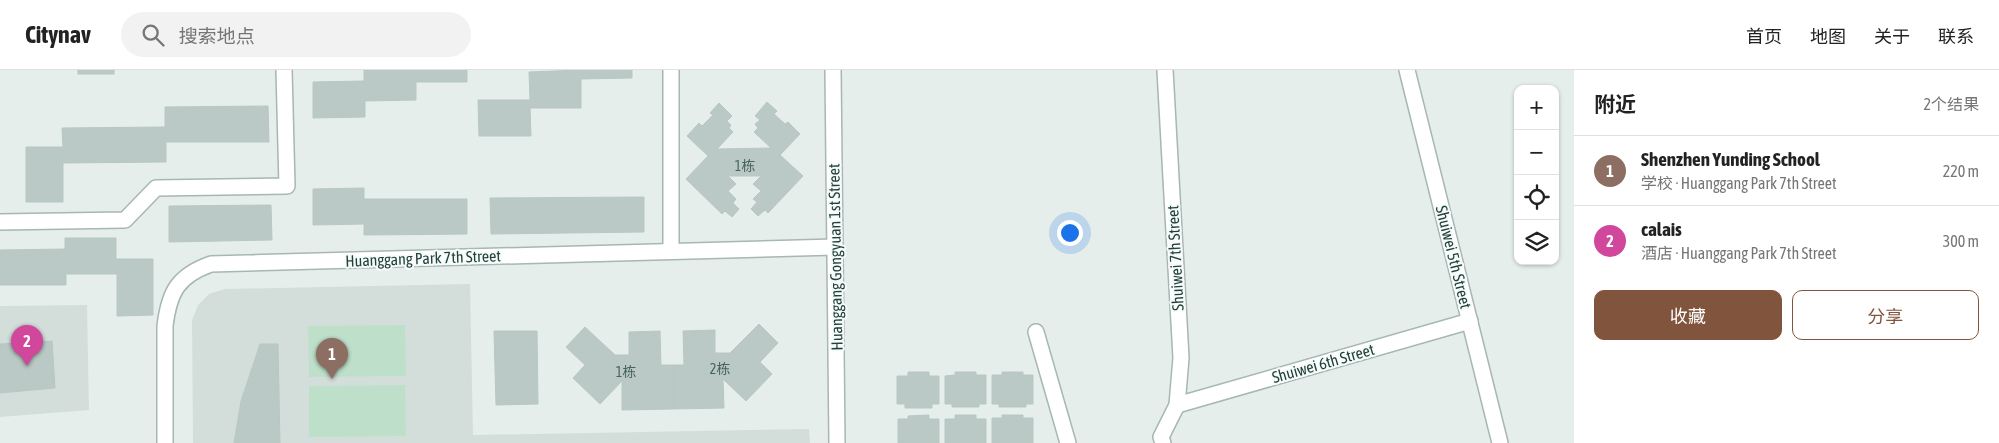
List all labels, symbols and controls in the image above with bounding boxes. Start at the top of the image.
search box [121,12,471,57]
text: Citynav [25,21,91,48]
icon: search [139,21,167,49]
text: 搜索地点 [179,25,255,47]
text: 首页 [1746,26,1782,47]
text: 地图 [1810,26,1846,47]
text: 关于 [1874,26,1910,47]
text: 联系 [1938,26,1974,47]
map controls [1514,85,1559,265]
button: + [1514,85,1559,130]
text: 附近 [1594,92,1636,116]
text: 2个结果 [1923,95,1979,113]
button: − [1514,130,1559,175]
text: Shenzhen Yunding School [1641,148,1820,170]
house number: 1栋 [735,158,755,174]
text: 1 [1606,162,1614,180]
text: 220 m [1943,162,1979,180]
street label: Huanggang Gongyuan 1st Street [824,163,847,351]
text: 学校 · Huanggang Park 7th Street [1641,174,1837,192]
button: locate [1514,175,1559,220]
street label: Shuiwei 7th Street [1163,204,1187,311]
street label: Shuiwei 5th Street [1432,204,1476,311]
text: calais [1641,218,1682,240]
your location [1057,220,1083,246]
button: layers [1514,220,1559,265]
text: 2 [1606,232,1614,250]
text: 300 m [1943,232,1979,250]
text: 酒店 · Huanggang Park 7th Street [1641,244,1837,262]
street label: Huanggang Park 7th Street [345,246,502,271]
button: 收藏 [1594,290,1782,340]
button: 分享 [1792,290,1979,340]
pin: 2 [11,325,43,366]
pin: 1 [316,338,348,379]
street label: Shuiwei 6th Street [1270,340,1377,386]
house number: 2栋 [710,361,730,377]
house number: 1栋 [616,364,636,380]

